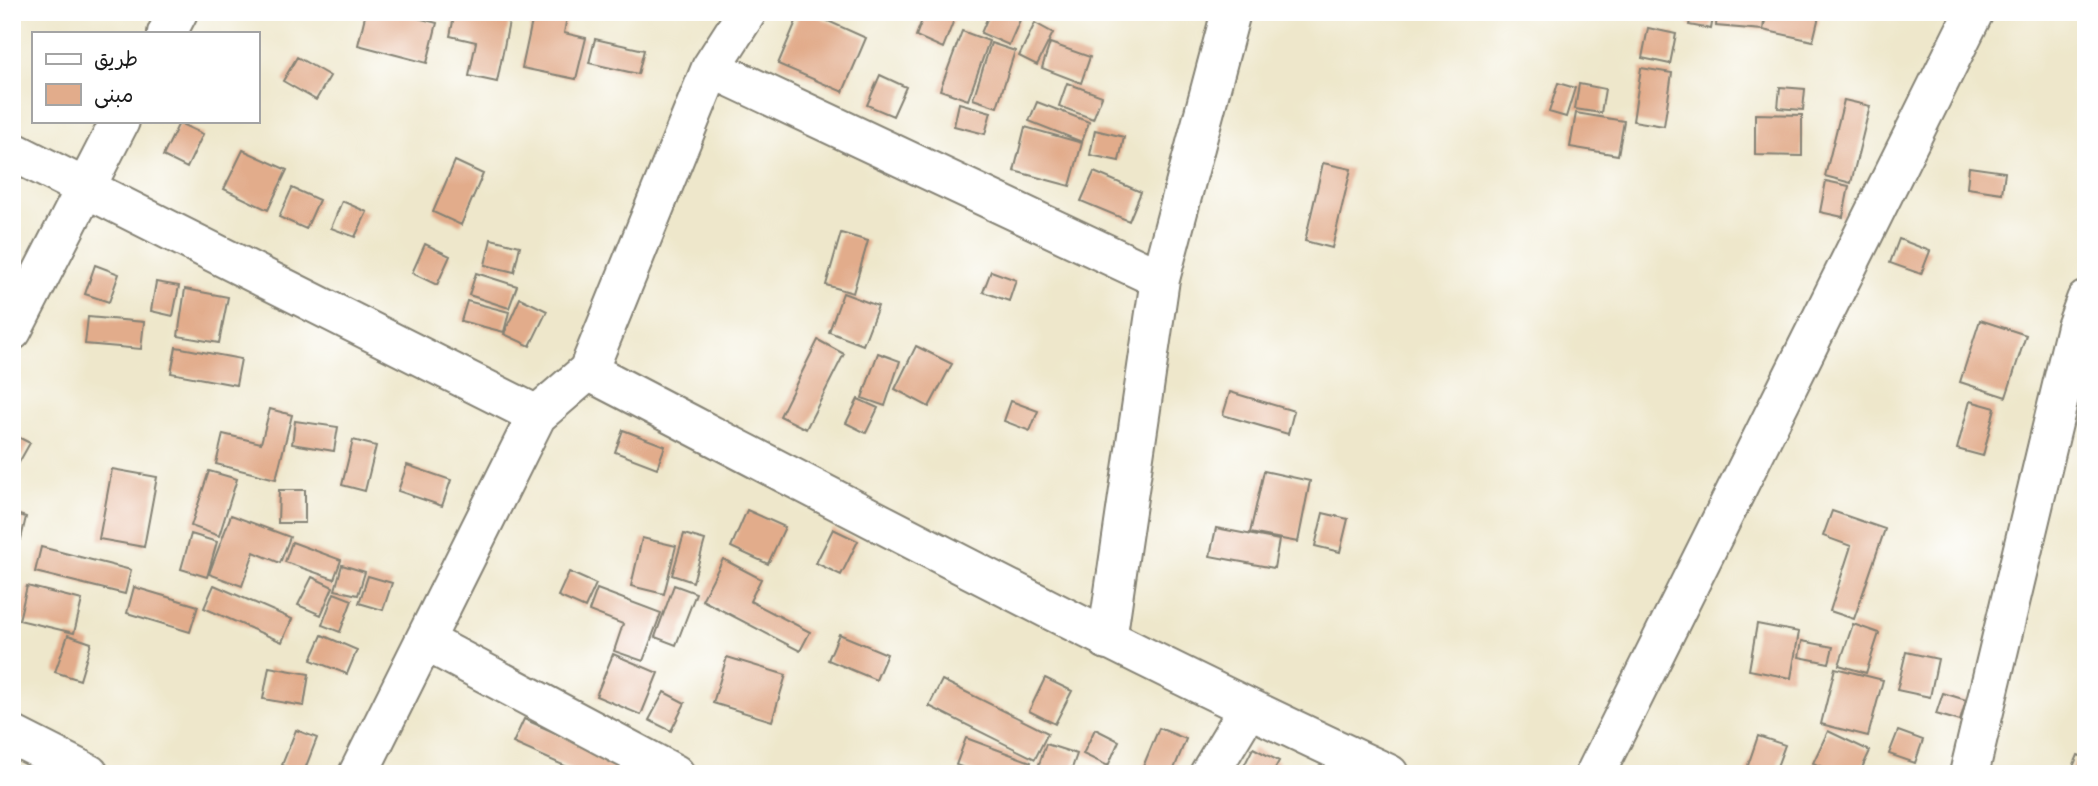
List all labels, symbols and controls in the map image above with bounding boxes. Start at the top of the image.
legend [32,32,259,122]
text: طريق [94,47,138,72]
text: مبنى [94,83,133,109]

